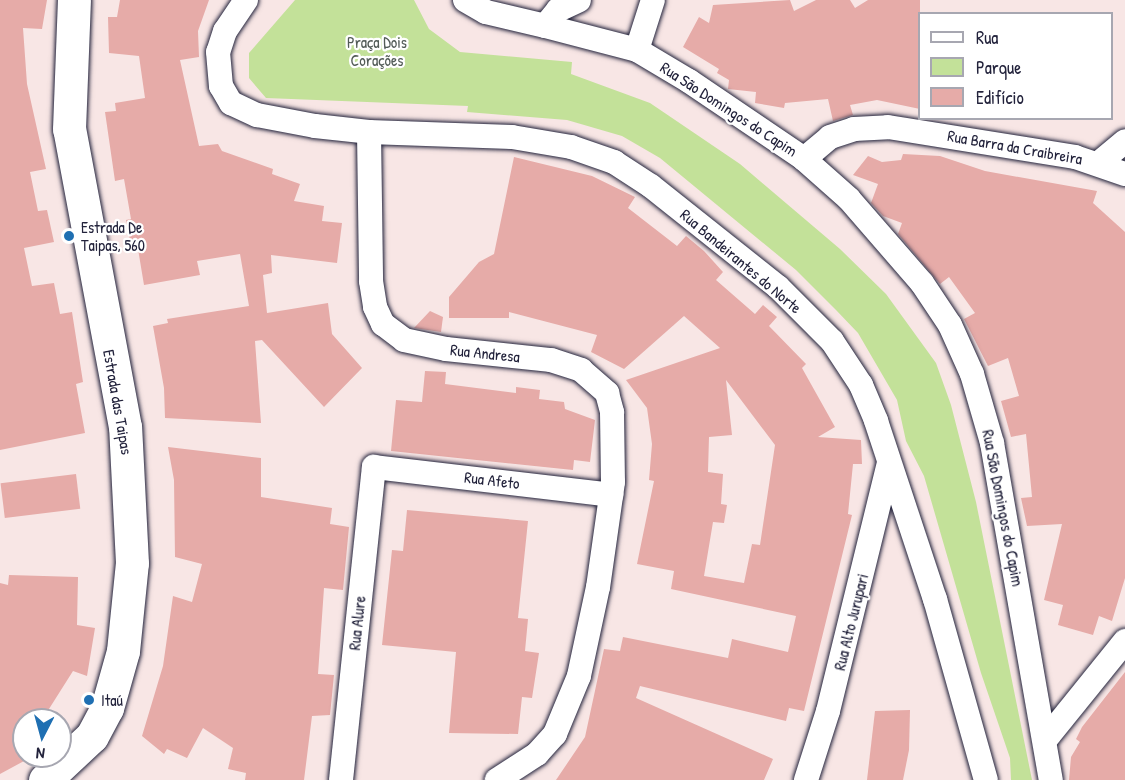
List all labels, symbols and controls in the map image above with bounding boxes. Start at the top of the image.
legend [918,12,1113,120]
text: Rua [976,25,998,50]
park label: Praça Dois Corações [347,32,407,70]
text: Parque [976,55,1021,80]
street label: Rua São Domingos do Capim [657,58,801,160]
text: Edifício [976,85,1024,110]
street label: Rua Barra da Craibreira [946,126,1084,168]
street label: Rua Bandeirantes do Norte [677,205,805,317]
place label: Estrada De Taipas, 560 [81,217,145,255]
marker: Estrada De Taipas, 560 [62,229,76,243]
street label: Rua Andresa [449,340,521,366]
street label: Estrada das Taipas [99,348,137,456]
street label: Rua São Domingos do Capim [978,428,1028,588]
street label: Rua Afeto [463,467,521,493]
street label: Rua Alto Jurupari [830,572,872,672]
street label: Rua Alure [345,595,369,651]
place label: Itaú [101,690,123,710]
marker: Itaú [82,693,96,707]
north arrow [12,708,72,768]
text: N [35,743,46,765]

